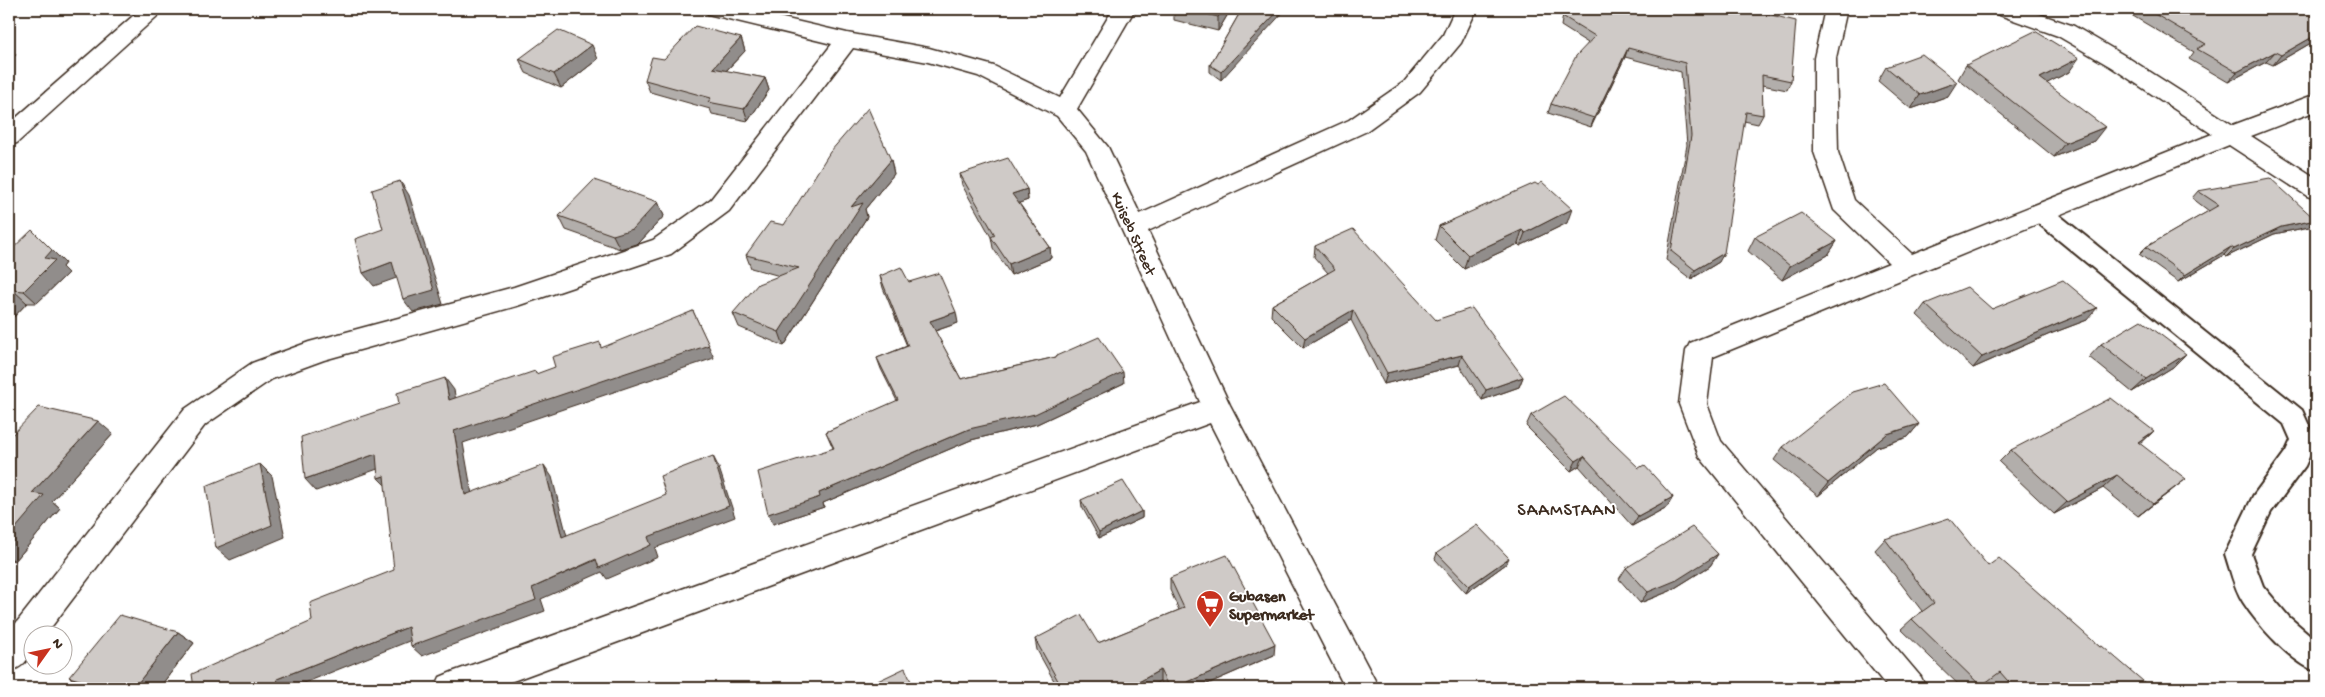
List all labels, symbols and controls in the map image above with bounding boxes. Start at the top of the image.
street label: Kuiseb Street [1105,190,1159,280]
district label: SAAMSTAAN [1517,501,1617,522]
supermarket icon: Gubasen Supermarket [1195,589,1225,628]
place label: Gubasen Supermarket [1229,589,1315,626]
north arrow [22,624,72,674]
text: N [47,636,66,653]

